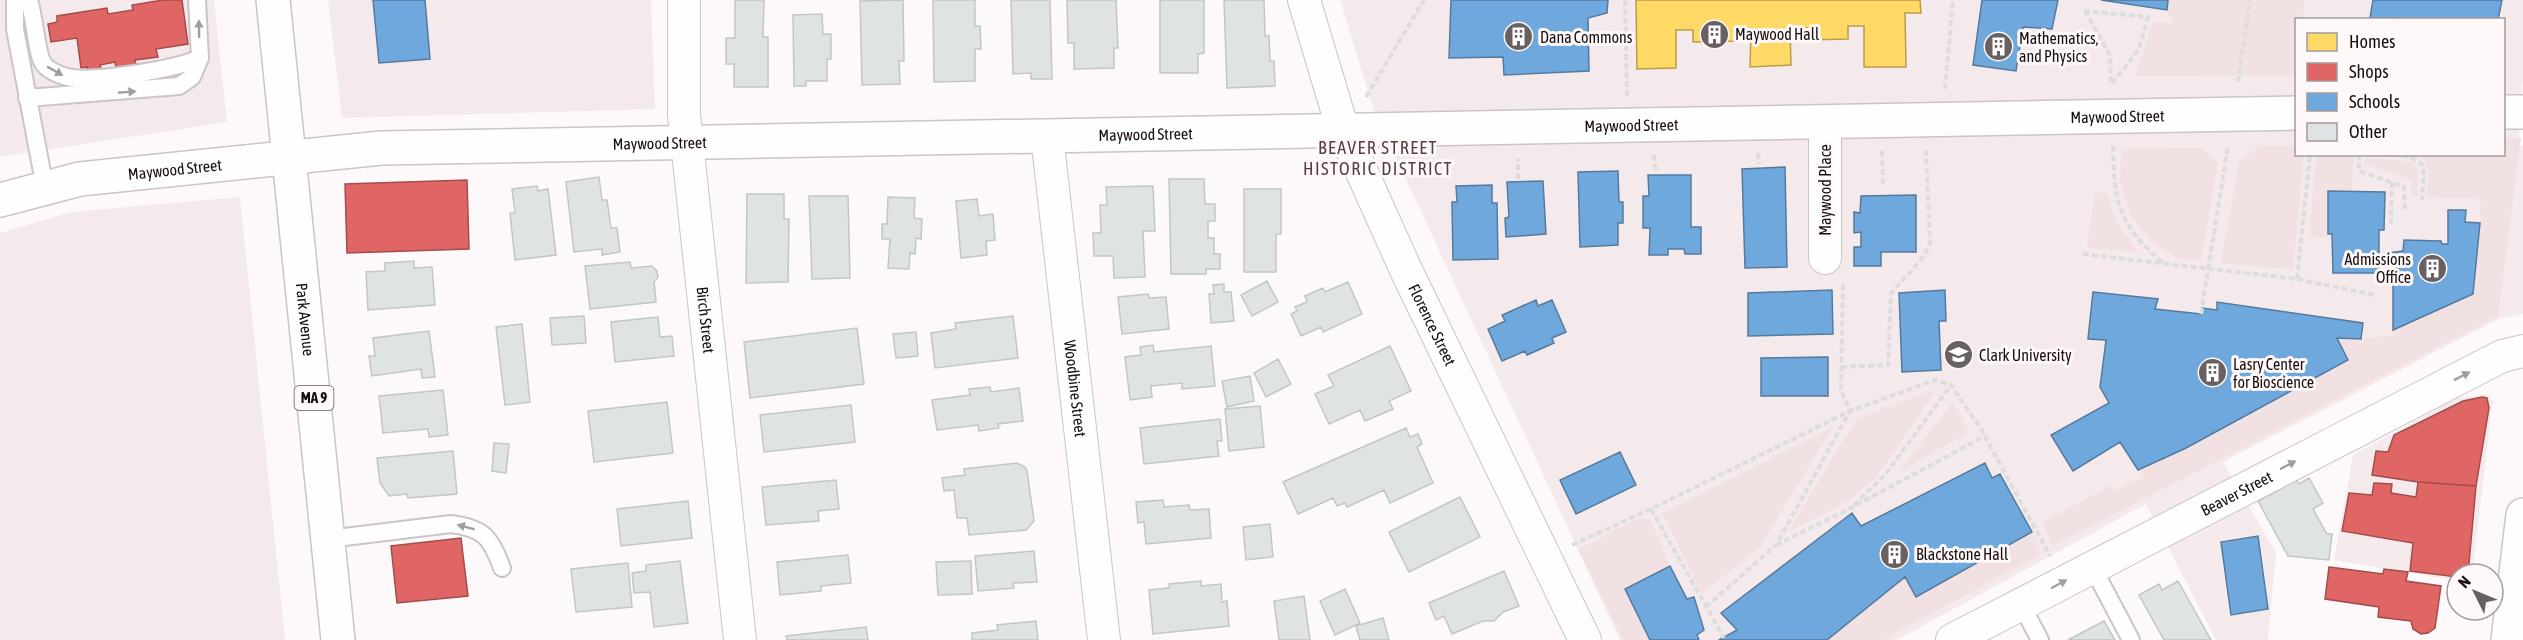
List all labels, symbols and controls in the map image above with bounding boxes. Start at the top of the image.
building icon: Maywood Hall [1698,18,1730,50]
legend [2295,18,2505,156]
one-way arrow [194,19,204,38]
building icon: Dana Commons [1503,21,1535,53]
place label: Maywood Hall [1735,25,1820,44]
place label: Dana Commons [1540,28,1633,46]
place label: Mathematics, and Physics [2019,29,2099,66]
building icon: Mathematics, and Physics [1982,31,2014,63]
text: Homes [2349,31,2395,52]
text: Shops [2349,61,2389,82]
one-way arrow [47,66,64,76]
one-way arrow [117,87,136,96]
text: Schools [2349,91,2400,112]
street label: Maywood Street [2070,106,2165,127]
street label: Maywood Street [1584,115,1679,136]
text: Other [2349,121,2388,142]
street label: Maywood Street [1098,124,1193,145]
street label: Maywood Street [612,133,707,153]
district label: BEAVER STREET HISTORIC DISTRICT [1303,137,1453,179]
street label: Maywood Place [1816,144,1835,236]
street label: Maywood Street [127,155,223,183]
place label: Admissions Office [2344,250,2411,286]
building icon: Admissions Office [2416,252,2448,284]
street label: Florence Street [1405,281,1460,369]
street label: Park Avenue [293,282,318,357]
street label: Birch Street [693,286,718,355]
street label: Woodbine Street [1061,339,1090,438]
school or university icon: Clark University [1942,339,1974,371]
place label: Clark University [1979,346,2072,365]
place label: Lasry Center for Bioscience [2233,355,2314,391]
building icon: Lasry Center for Bioscience [2196,357,2228,389]
one-way arrow [2453,371,2470,381]
road number: MA 9 [294,386,334,410]
one-way arrow [2279,460,2297,470]
street label: Beaver Street [2198,467,2276,519]
one-way arrow [456,522,474,531]
building icon: Blackstone Hall [1879,538,1911,570]
place label: Blackstone Hall [1916,545,2009,563]
north arrow [2445,562,2505,622]
text: N [2454,572,2474,591]
one-way arrow [2050,579,2068,589]

